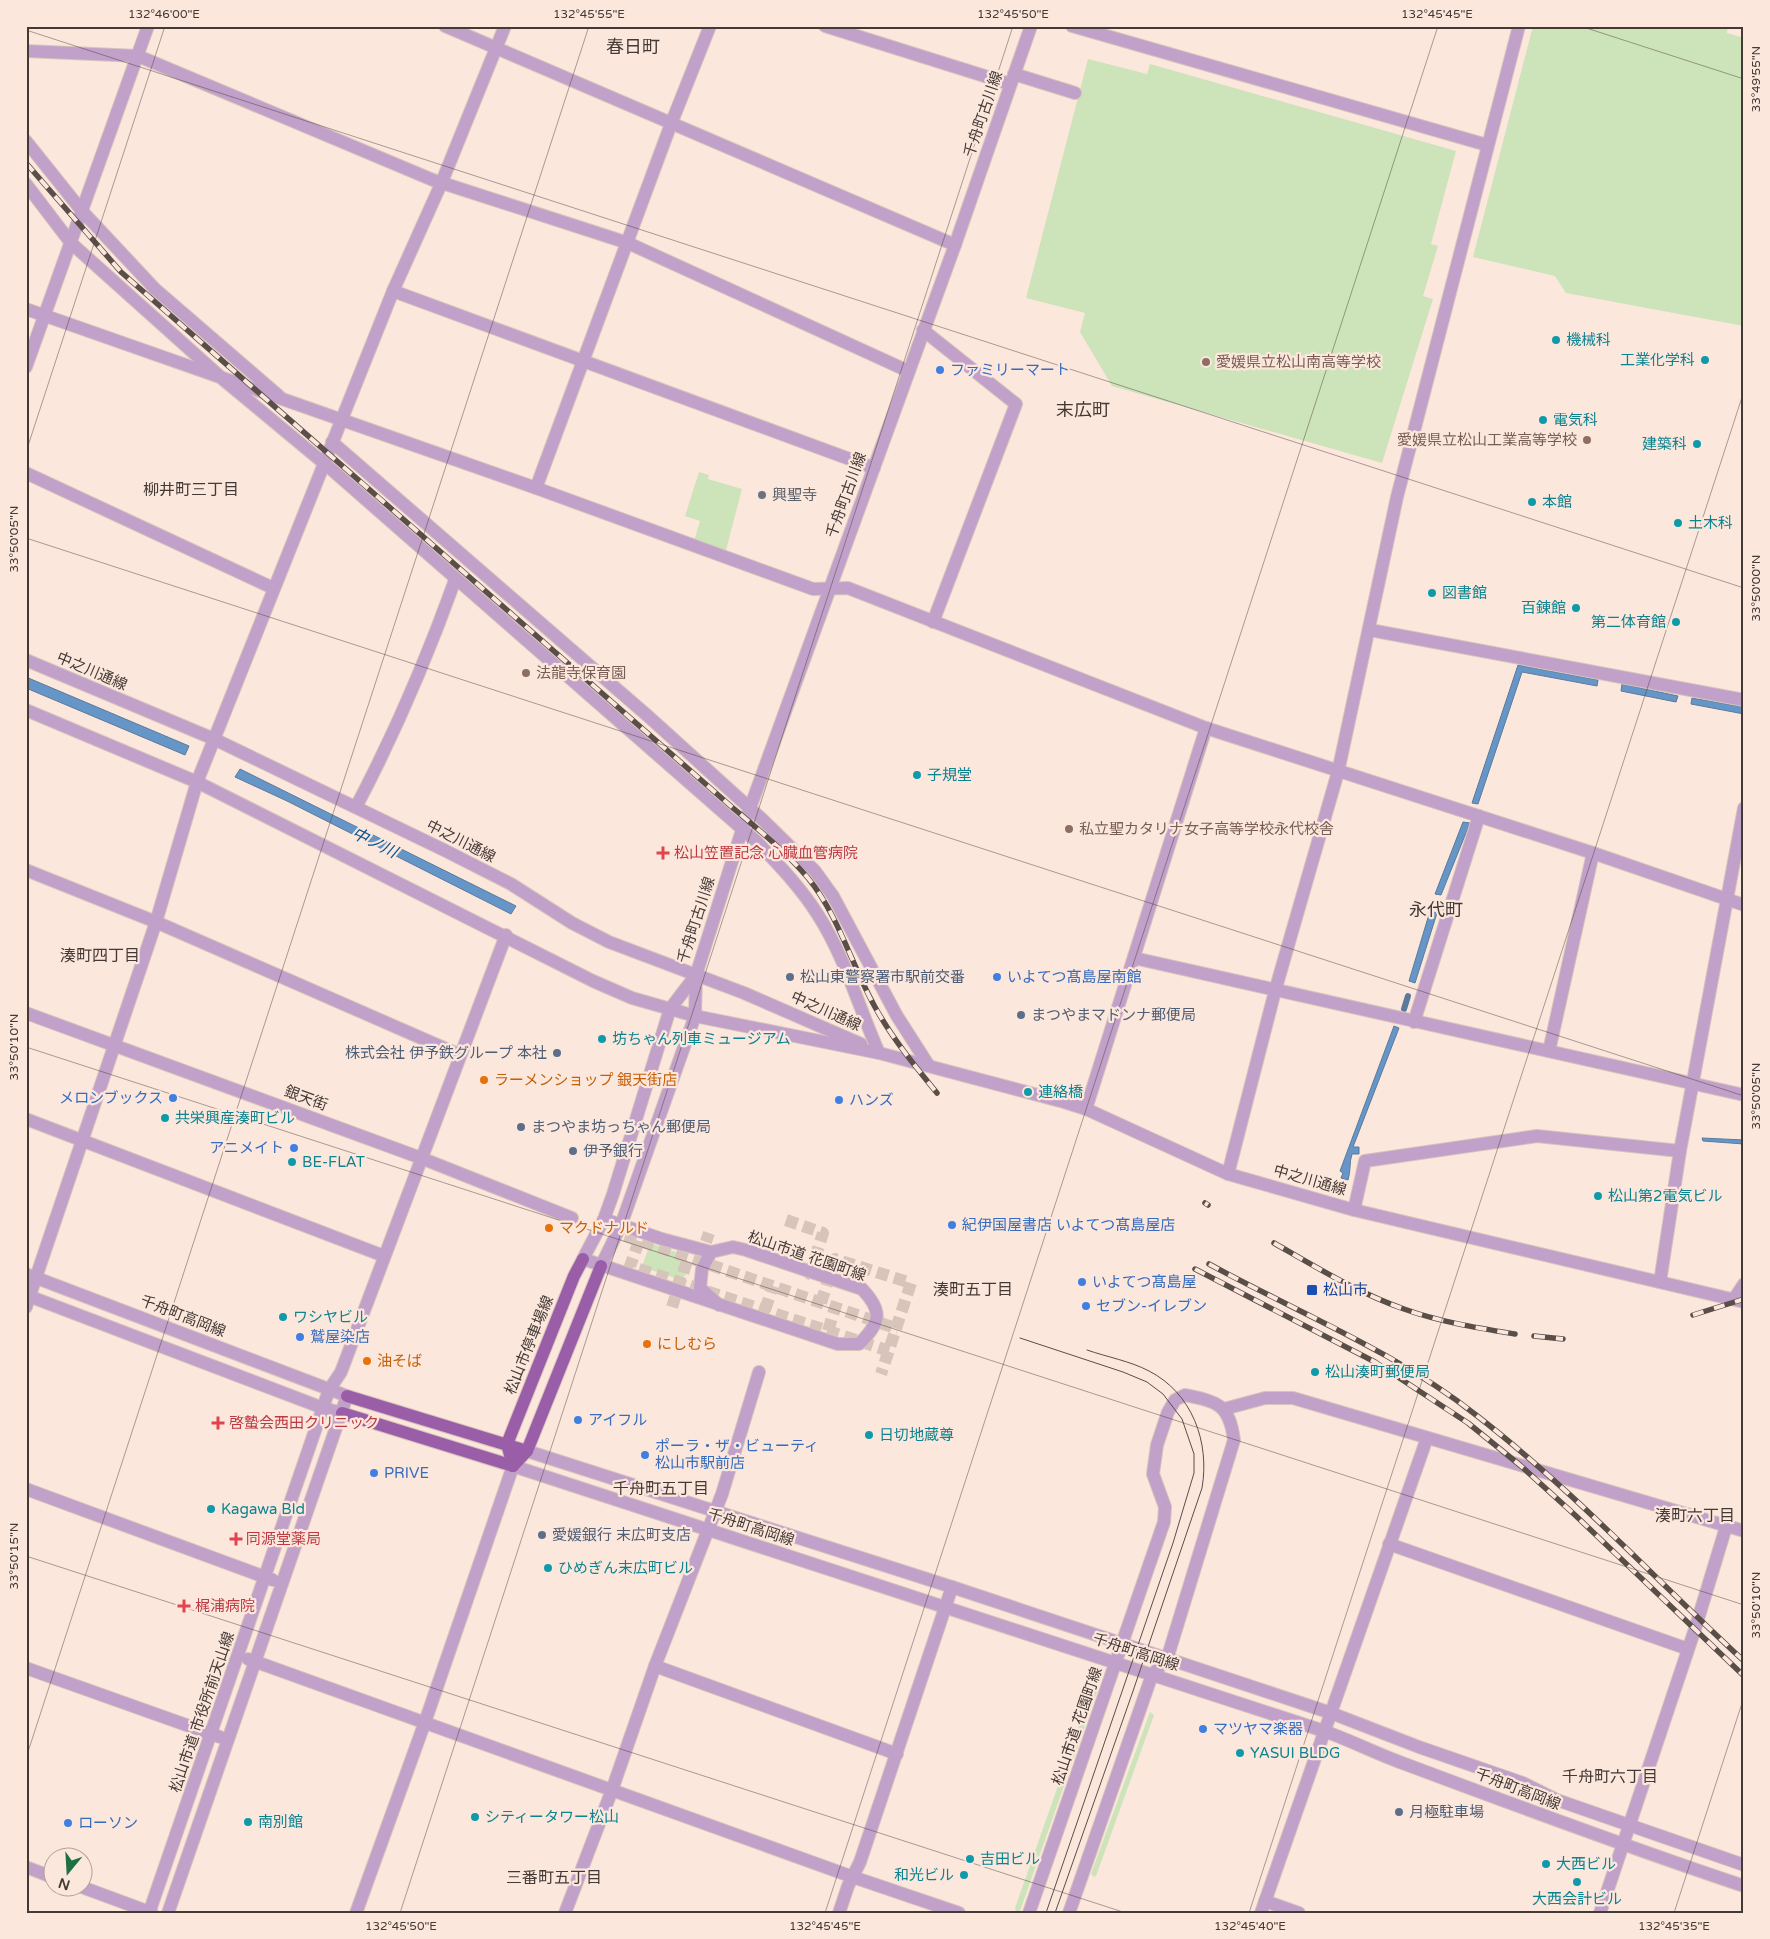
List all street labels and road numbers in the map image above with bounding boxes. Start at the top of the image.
street label: 千舟町古川線 [960,69,1006,159]
street label: 千舟町古川線 [822,450,870,540]
street label: 中之川通線 [54,648,130,694]
street label: 中之川通線 [423,816,499,866]
street label: 千舟町古川線 [674,874,718,966]
street label: 中之川通線 [788,988,864,1034]
street label: 銀天街 [282,1082,330,1114]
street label: 中之川通線 [1271,1161,1349,1199]
street label: 松山市道 花園町線 [745,1227,869,1285]
street label: 千舟町高岡線 [138,1291,228,1341]
street label: 松山市停車場線 [501,1293,557,1397]
street label: 千舟町高岡線 [705,1505,797,1549]
street label: 松山市道 市役所前天山線 [166,1629,238,1795]
street label: 千舟町高岡線 [1090,1630,1182,1674]
street label: 松山市道 花園町線 [1048,1664,1106,1788]
street label: 千舟町高岡線 [1473,1764,1563,1814]

